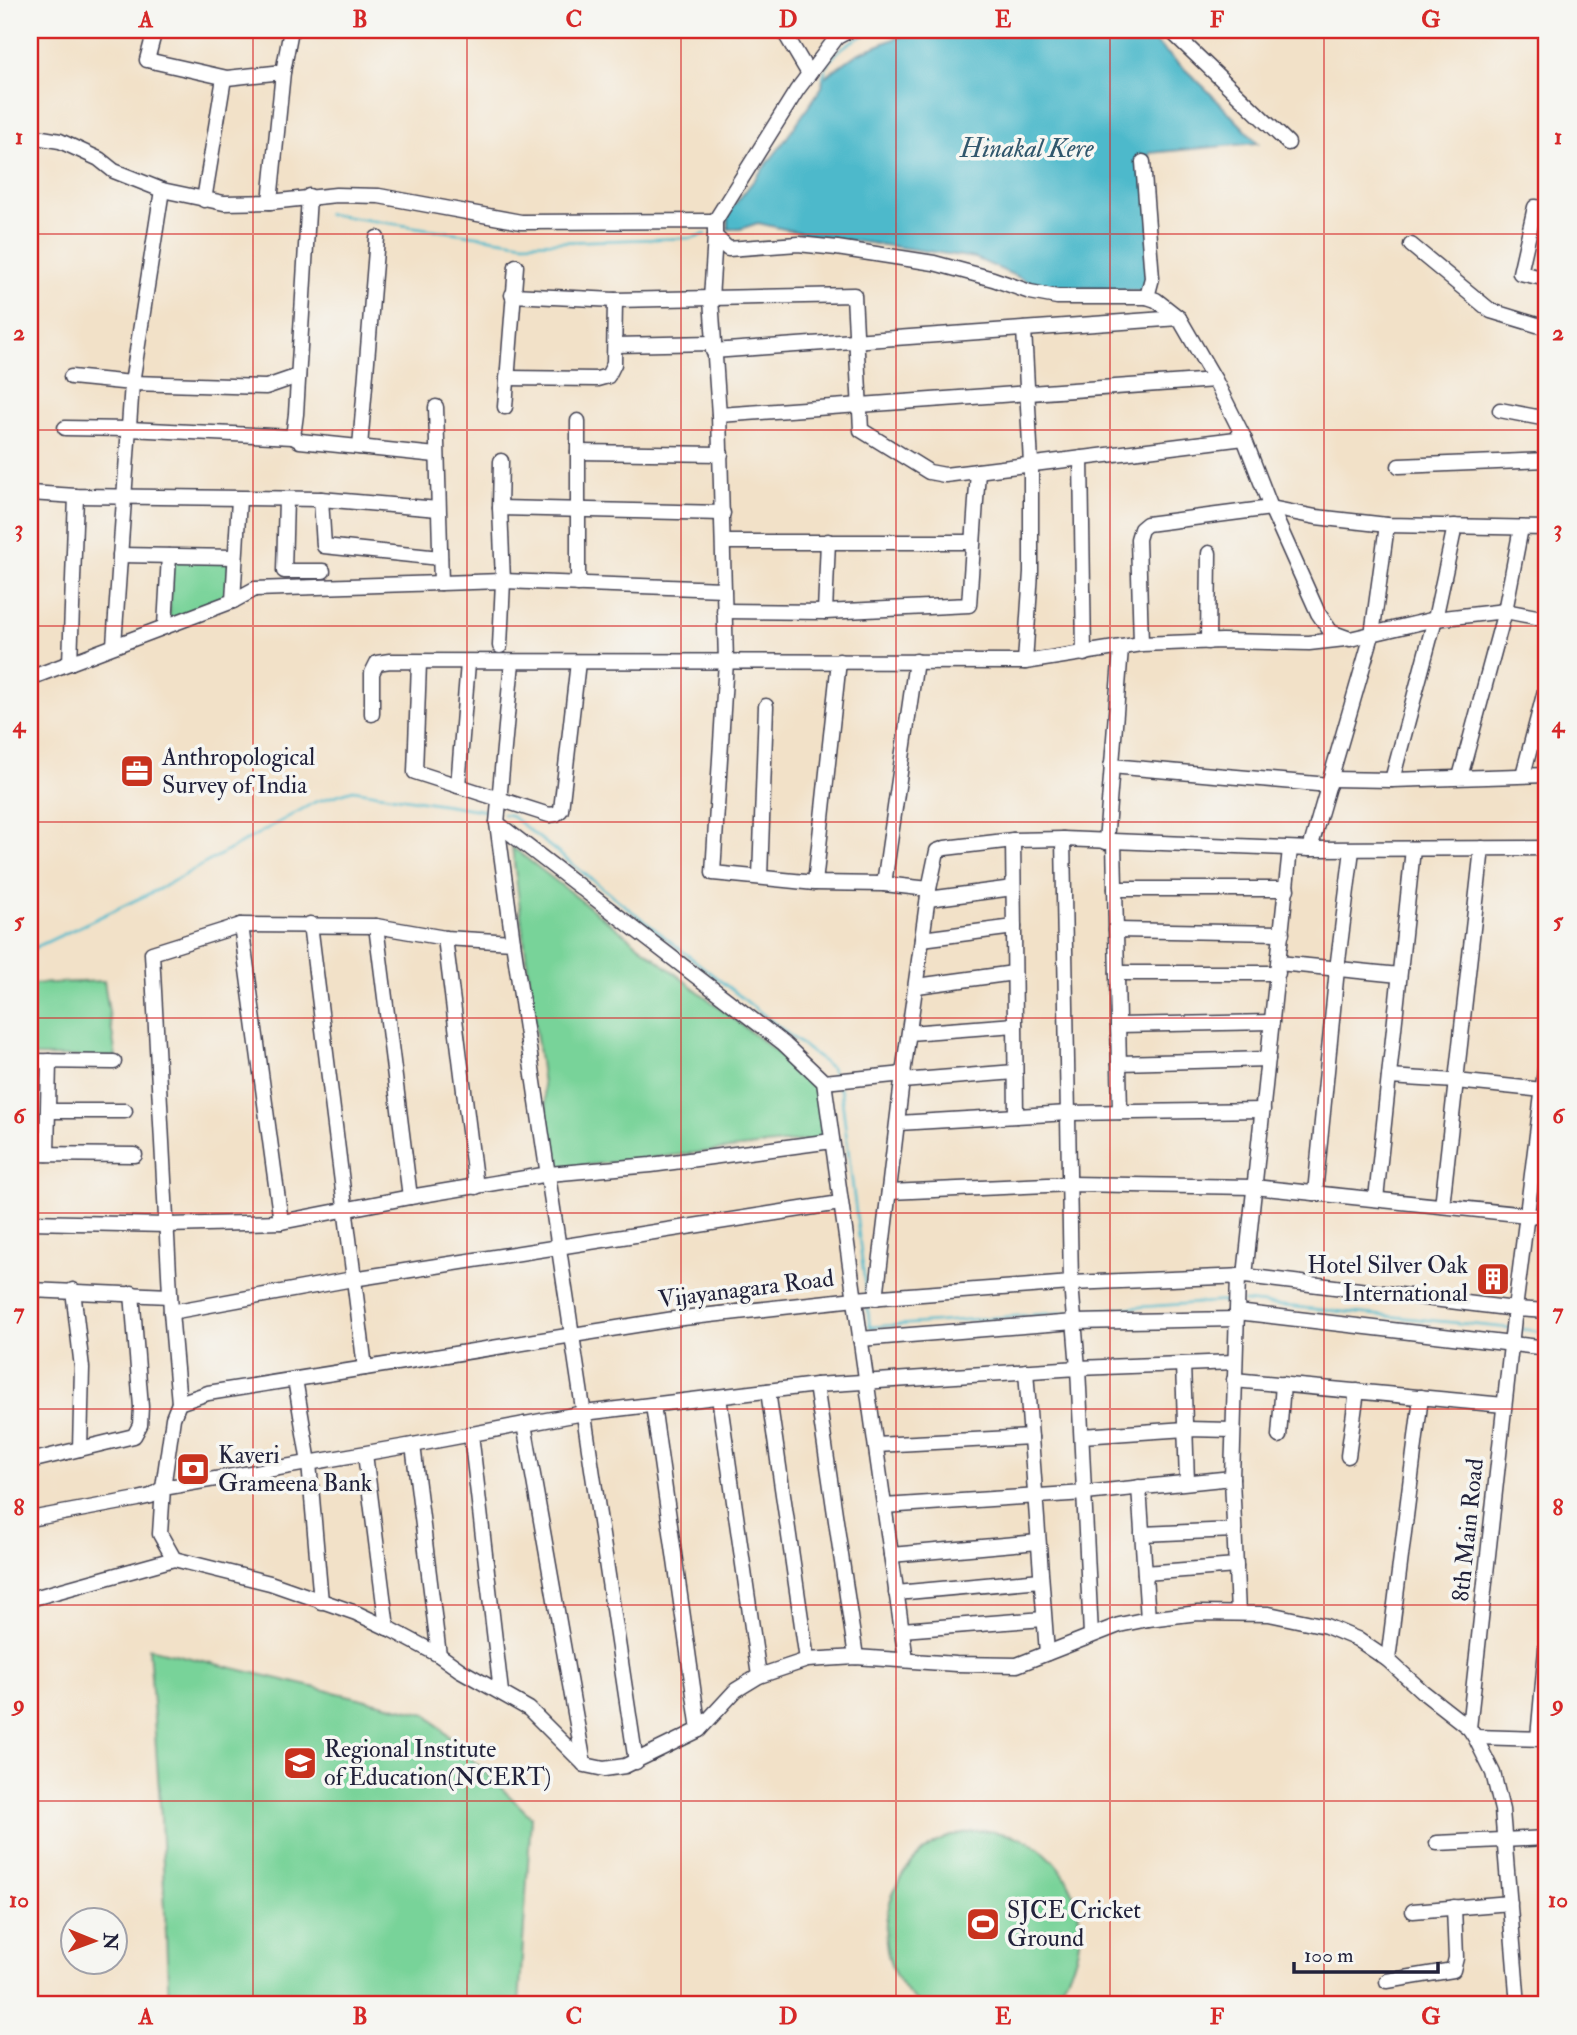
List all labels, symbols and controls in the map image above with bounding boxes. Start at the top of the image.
text: A [138,5,154,34]
text: B [352,5,368,34]
text: C [566,5,582,34]
text: D [779,5,797,34]
text: E [995,5,1012,34]
text: F [1210,5,1225,34]
text: G [1421,5,1441,34]
text: 1 [15,122,23,151]
text: 1 [1554,122,1562,151]
water label: Hinakal Kere [959,133,1094,165]
text: 2 [13,318,25,347]
text: 2 [1552,318,1564,347]
text: 3 [15,514,23,543]
text: 3 [1554,514,1562,543]
text: 4 [12,710,27,739]
text: 4 [1551,710,1566,739]
place label: Anthropological Survey of India [161,742,315,801]
office icon: Anthropological Survey of India [118,752,156,790]
text: 5 [14,906,25,935]
text: 5 [1553,906,1564,935]
text: 6 [13,1101,27,1130]
text: 6 [1552,1101,1566,1130]
place label: Hotel Silver Oak International [1307,1250,1468,1309]
building icon: Hotel Silver Oak International [1474,1260,1512,1298]
street label: Vijayanagara Road [656,1263,836,1315]
text: 7 [14,1297,25,1326]
text: 7 [1553,1297,1564,1326]
place label: Kaveri Grameena Bank [218,1440,373,1499]
bank icon: Kaveri Grameena Bank [174,1450,212,1488]
street label: 8th Main Road [1445,1457,1491,1603]
text: 8 [14,1493,25,1522]
text: 8 [1553,1493,1564,1522]
text: 9 [11,1689,25,1718]
text: 9 [1550,1689,1564,1718]
place label: Regional Institute of Education(NCERT) [324,1734,551,1793]
school or university icon: Regional Institute of Education(NCERT) [281,1744,319,1782]
text: 10 [9,1885,29,1914]
text: 10 [1548,1885,1568,1914]
place label: SJCE Cricket Ground [1007,1895,1141,1954]
sports icon: SJCE Cricket Ground [964,1905,1002,1943]
north arrow [60,1906,130,1976]
scale bar [1294,1930,1437,1974]
text: N [98,1932,122,1951]
text: 100 m [1304,1942,1354,1969]
text: A [138,2002,154,2031]
text: B [352,2002,368,2031]
text: C [566,2002,582,2031]
text: D [779,2002,797,2031]
text: E [995,2002,1012,2031]
text: F [1210,2002,1225,2031]
text: G [1421,2002,1441,2031]

